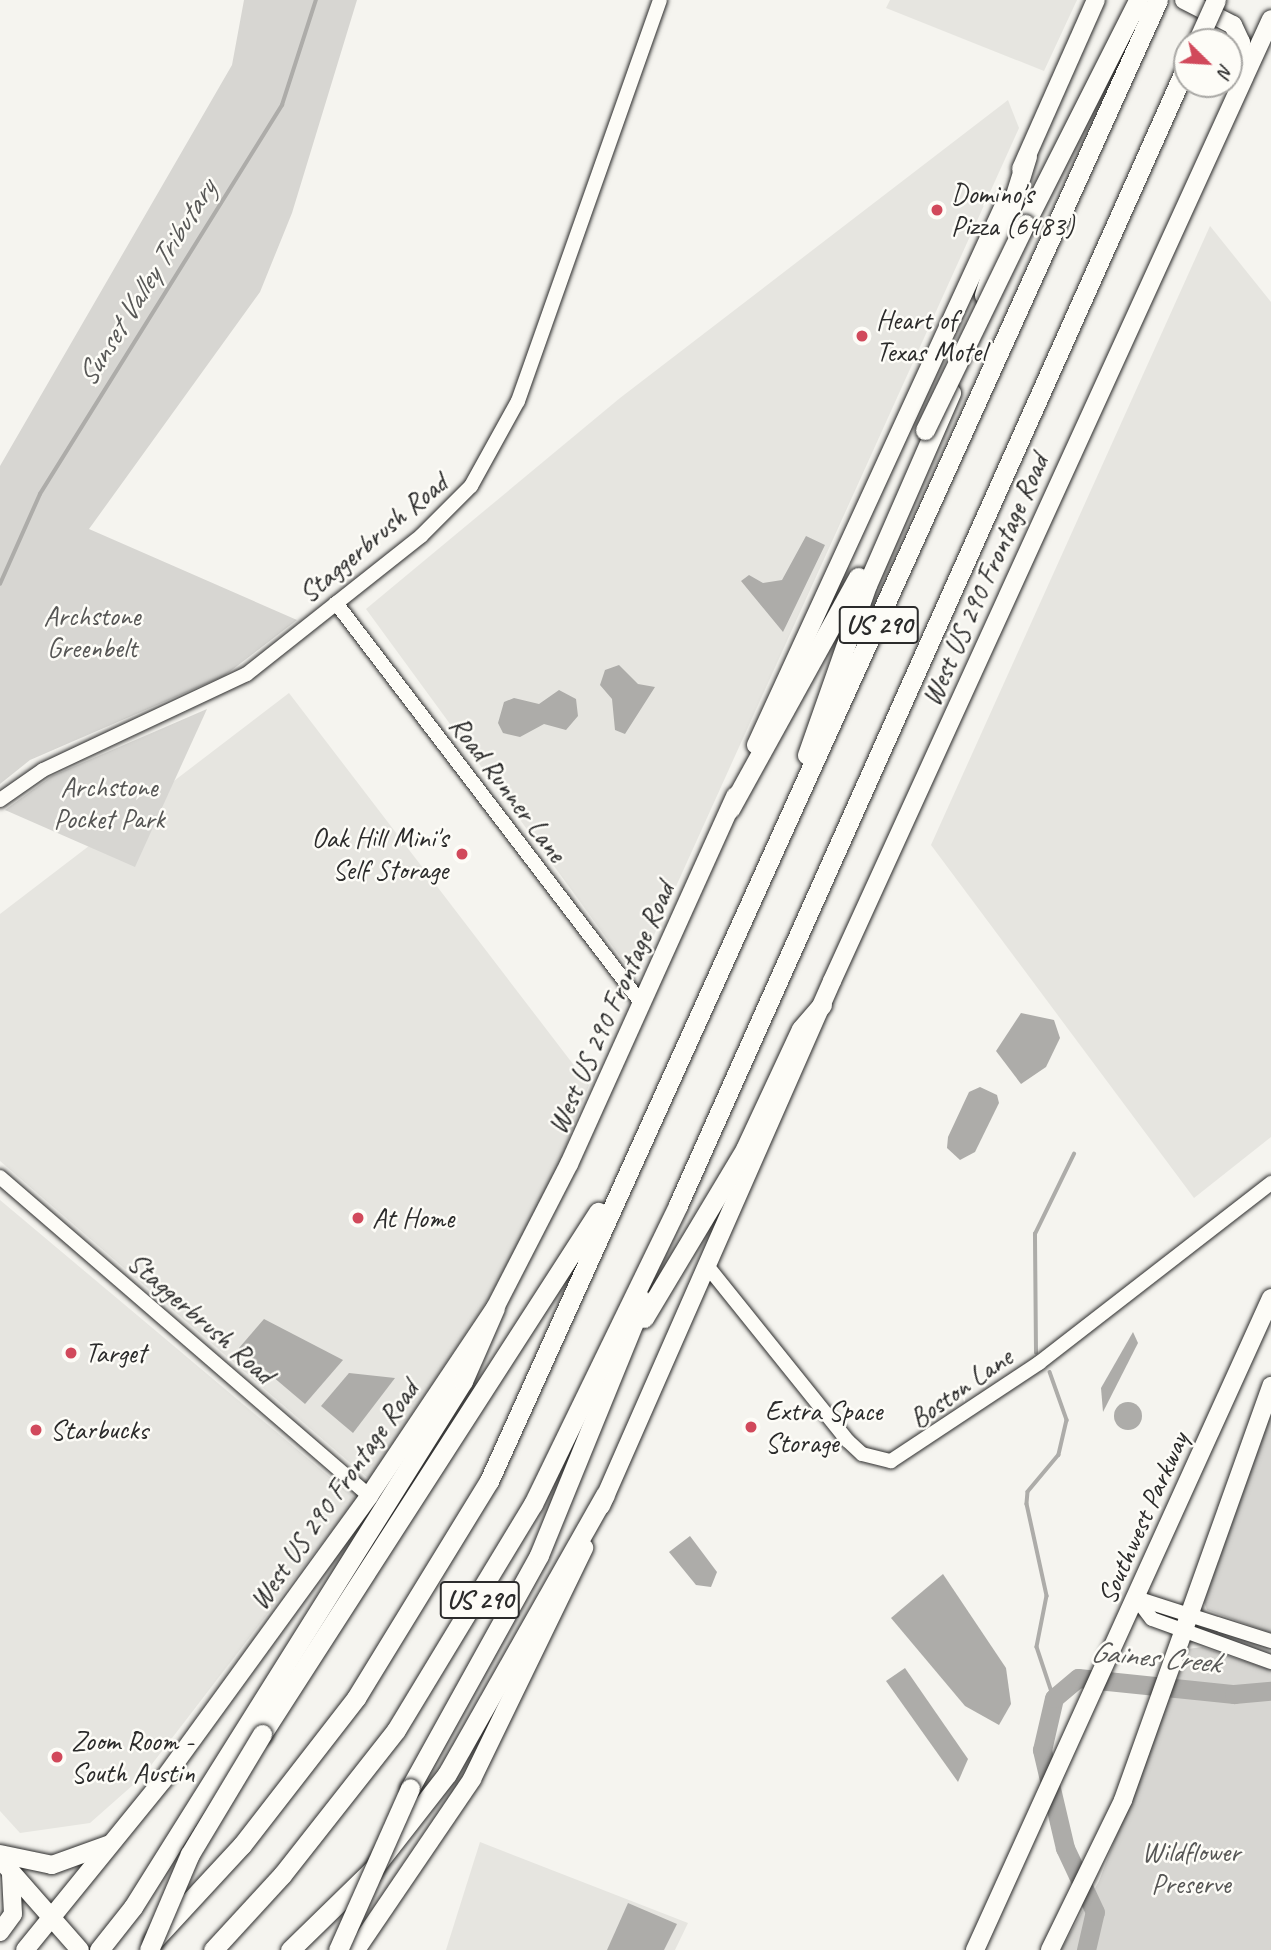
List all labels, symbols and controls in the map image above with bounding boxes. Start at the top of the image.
north arrow [1173,28,1243,98]
text: N [1212,60,1239,81]
water label: Sunset Valley Tributary [69,174,223,392]
place label: Domino's Pizza (6483) [951,177,1074,243]
marker: Domino's Pizza (6483) [929,202,945,218]
place label: Heart of Texas Motel [876,303,986,369]
marker: Heart of Texas Motel [854,328,870,344]
street label: West US 290 Frontage Road [914,449,1056,711]
street label: Staggerbrush Road [292,466,454,610]
park label: Archstone Greenbelt [44,599,140,665]
road number: US 290 [839,603,919,648]
street label: Road Runner Lane [442,709,574,869]
park label: Archstone Pocket Park [53,770,165,836]
place label: Oak Hill Mini's Self Storage [311,821,448,887]
marker: Oak Hill Mini's Self Storage [454,846,470,862]
street label: West US 290 Frontage Road [540,877,682,1139]
place label: At Home [372,1201,453,1235]
marker: At Home [350,1210,366,1226]
street label: Staggerbrush Road [121,1245,281,1391]
place label: Target [85,1336,146,1370]
street label: Boston Lane [903,1340,1019,1436]
marker: Target [63,1345,79,1361]
street label: West US 290 Frontage Road [242,1374,426,1616]
place label: Extra Space Storage [765,1394,883,1460]
place label: Starbucks [50,1413,148,1447]
marker: Extra Space Storage [743,1419,759,1435]
marker: Starbucks [28,1422,44,1438]
street label: Southwest Parkway [1090,1427,1196,1609]
road number: US 290 [440,1578,520,1623]
water label: Gaines Creek [1089,1633,1221,1681]
place label: Zoom Room - South Austin [71,1724,194,1790]
marker: Zoom Room - South Austin [49,1749,65,1765]
park label: Wildflower Preserve [1142,1835,1240,1901]

